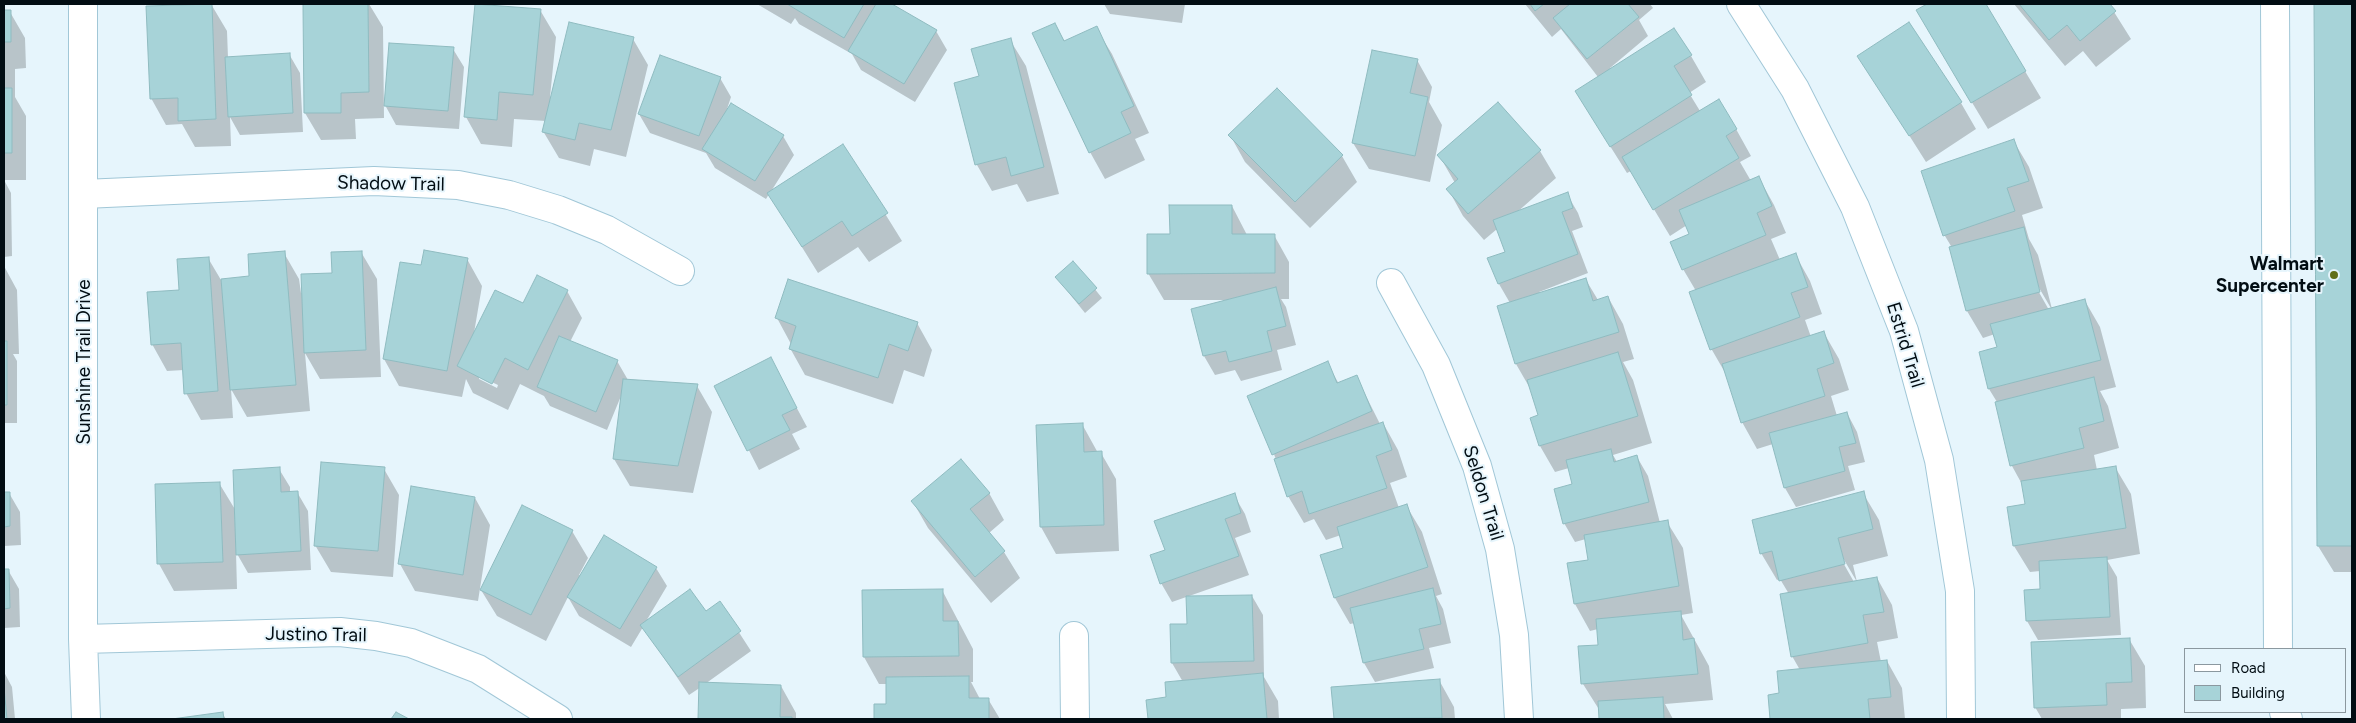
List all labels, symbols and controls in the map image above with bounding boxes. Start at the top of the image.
street label: Shadow Trail [337,172,445,196]
place label: Walmart Supercenter [2216,253,2324,297]
marker: Walmart Supercenter [2328,269,2340,281]
street label: Sunshine Trail Drive [73,279,95,445]
street label: Estrid Trail [1881,299,1929,391]
street label: Seldon Trail [1458,443,1508,543]
street label: Justino Trail [265,623,367,647]
legend [2184,648,2346,713]
text: Road [2231,659,2266,677]
text: Building [2231,684,2285,702]

